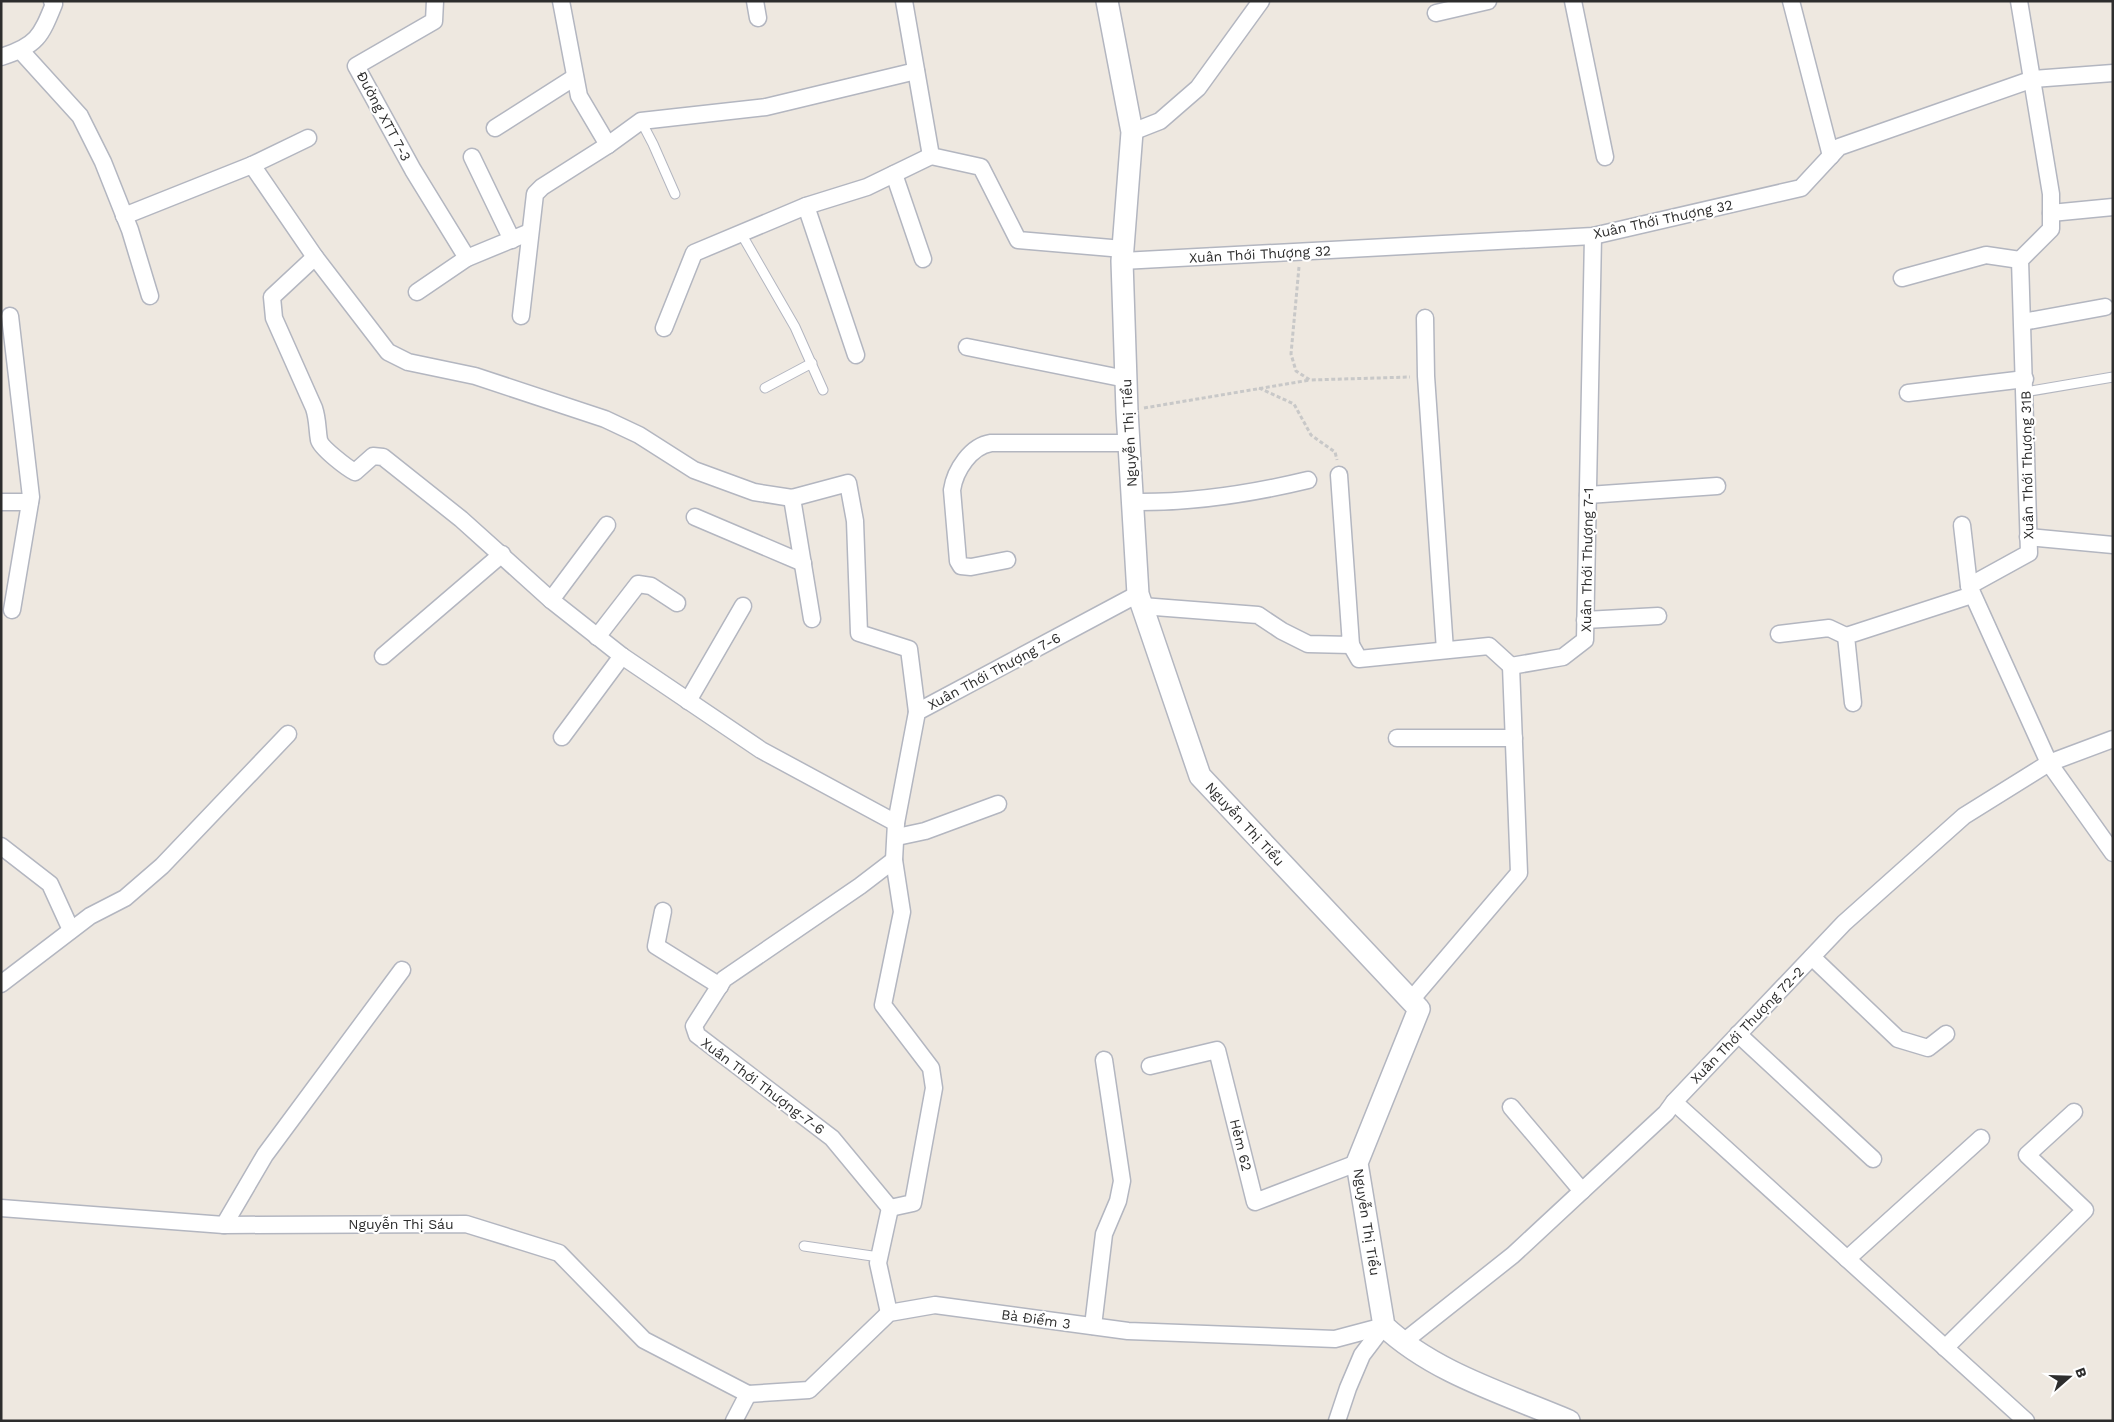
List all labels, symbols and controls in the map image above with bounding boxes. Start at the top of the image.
street label: Đường XTT 7-3 [354,68,414,164]
street label: Xuân Thới Thượng 32 [1592,196,1734,242]
street label: Xuân Thới Thượng 32 [1189,242,1331,266]
street label: Nguyễn Thị Tiểu [1118,379,1140,487]
street label: Xuân Thới Thượng 31B [2018,391,2036,539]
street label: Xuân Thới Thượng 7-1 [1578,488,1596,632]
street label: Xuân Thới Thượng 7-6 [925,629,1063,713]
street label: Nguyễn Thị Tiểu [1202,779,1288,869]
street label: Xuân Thới Thượng 72-2 [1687,963,1807,1087]
street label: Xuân Thới Thượng-7-6 [698,1034,828,1138]
street label: Hẻm 62 [1227,1117,1255,1173]
street label: Nguyễn Thị Tiểu [1351,1167,1383,1277]
street label: Nguyễn Thị Sáu [348,1216,454,1232]
street label: Bà Điểm 3 [1000,1306,1072,1332]
north arrow [2044,1352,2094,1402]
text: B [2072,1365,2091,1380]

